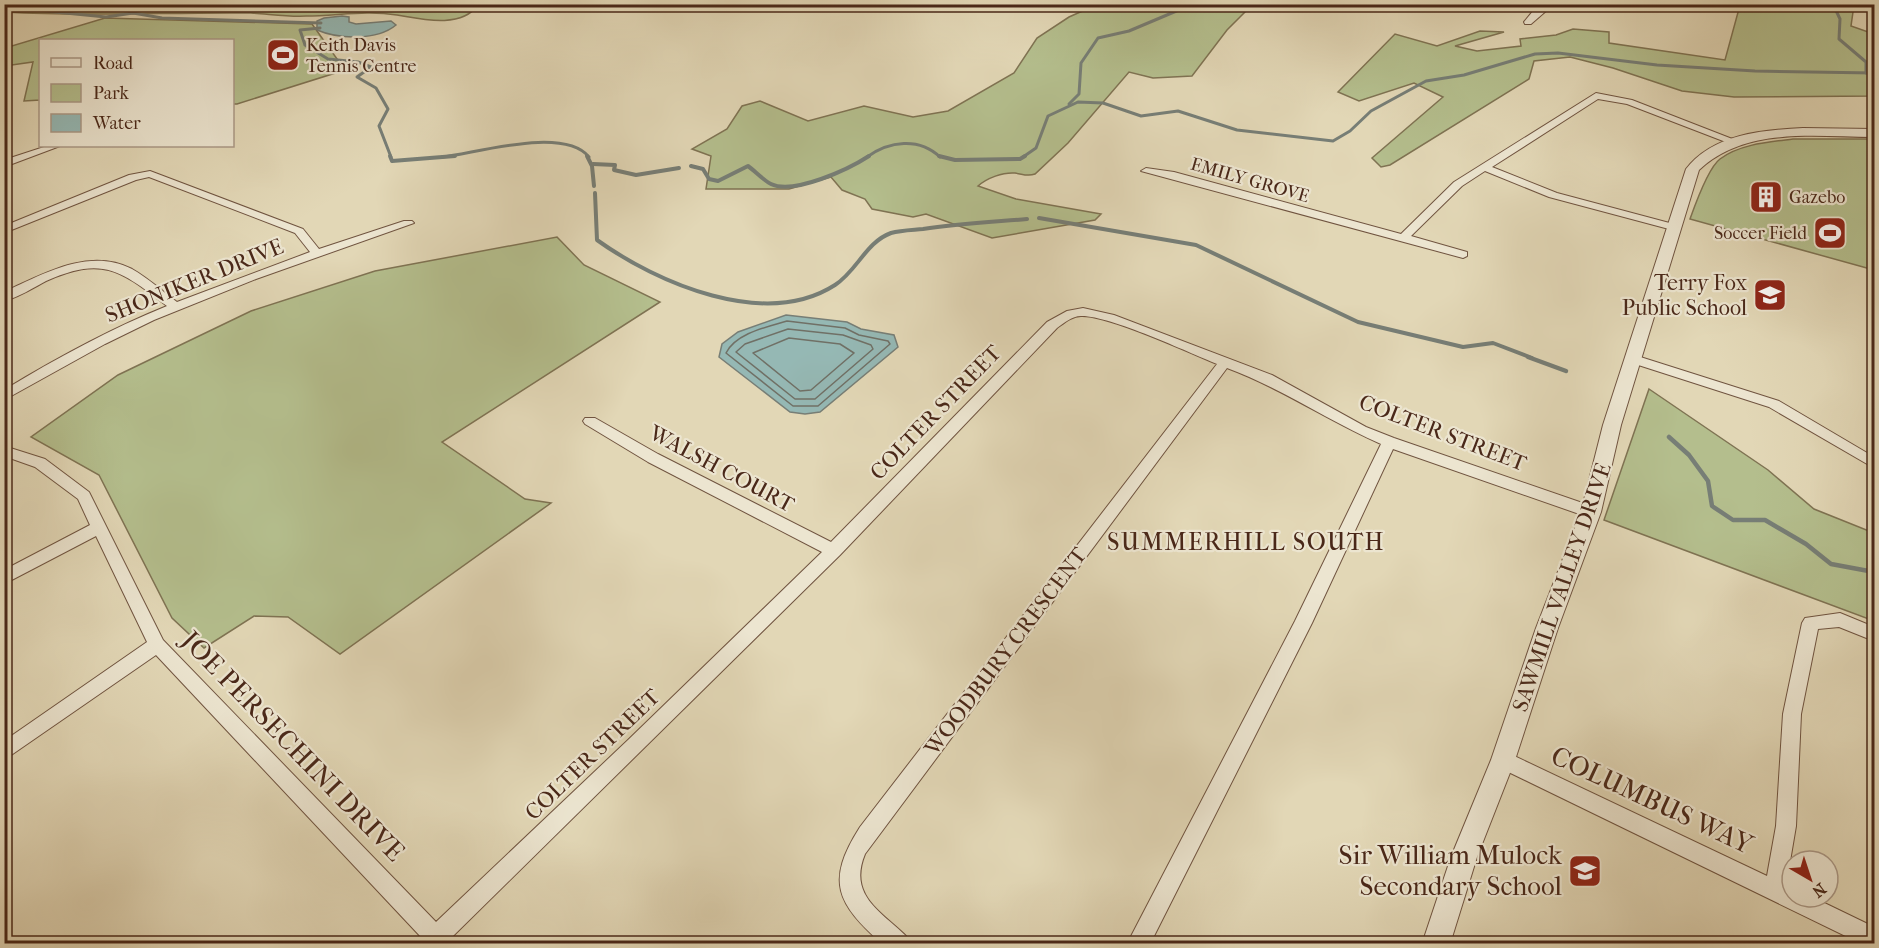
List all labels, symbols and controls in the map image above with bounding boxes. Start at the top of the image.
place label: Keith Davis Tennis Centre [306,35,417,77]
sports icon: Keith Davis Tennis Centre [265,37,301,73]
legend [39,39,234,147]
text: Road [93,53,133,74]
text: Park [93,83,130,104]
text: Water [92,113,141,134]
street label: EMILY GROVE [1188,154,1312,207]
building icon: Gazebo [1748,179,1784,215]
place label: Gazebo [1789,187,1846,208]
sports icon: Soccer Field [1812,215,1848,251]
place label: Soccer Field [1714,223,1807,244]
street label: SHONIKER DRIVE [101,233,287,329]
place label: Terry Fox Public School [1622,270,1748,321]
school or university icon: Terry Fox Public School [1752,277,1788,313]
street label: COLTER STREET [865,339,1007,485]
street label: COLTER STREET [1355,389,1531,477]
street label: WALSH COURT [644,419,799,519]
street label: SAWMILL VALLEY DRIVE [1507,459,1617,715]
district label: SUMMERHILL SOUTH [1107,528,1385,556]
street label: WOODBURY CRESCENT [919,542,1093,761]
street label: JOE PERSECHINI DRIVE [173,623,411,868]
street label: COLTER STREET [520,683,666,826]
street label: COLUMBUS WAY [1546,739,1759,861]
place label: Sir William Mulock Secondary School [1339,839,1563,902]
north arrow [1780,849,1840,909]
school or university icon: Sir William Mulock Secondary School [1567,853,1603,889]
text: N [1808,879,1830,902]

